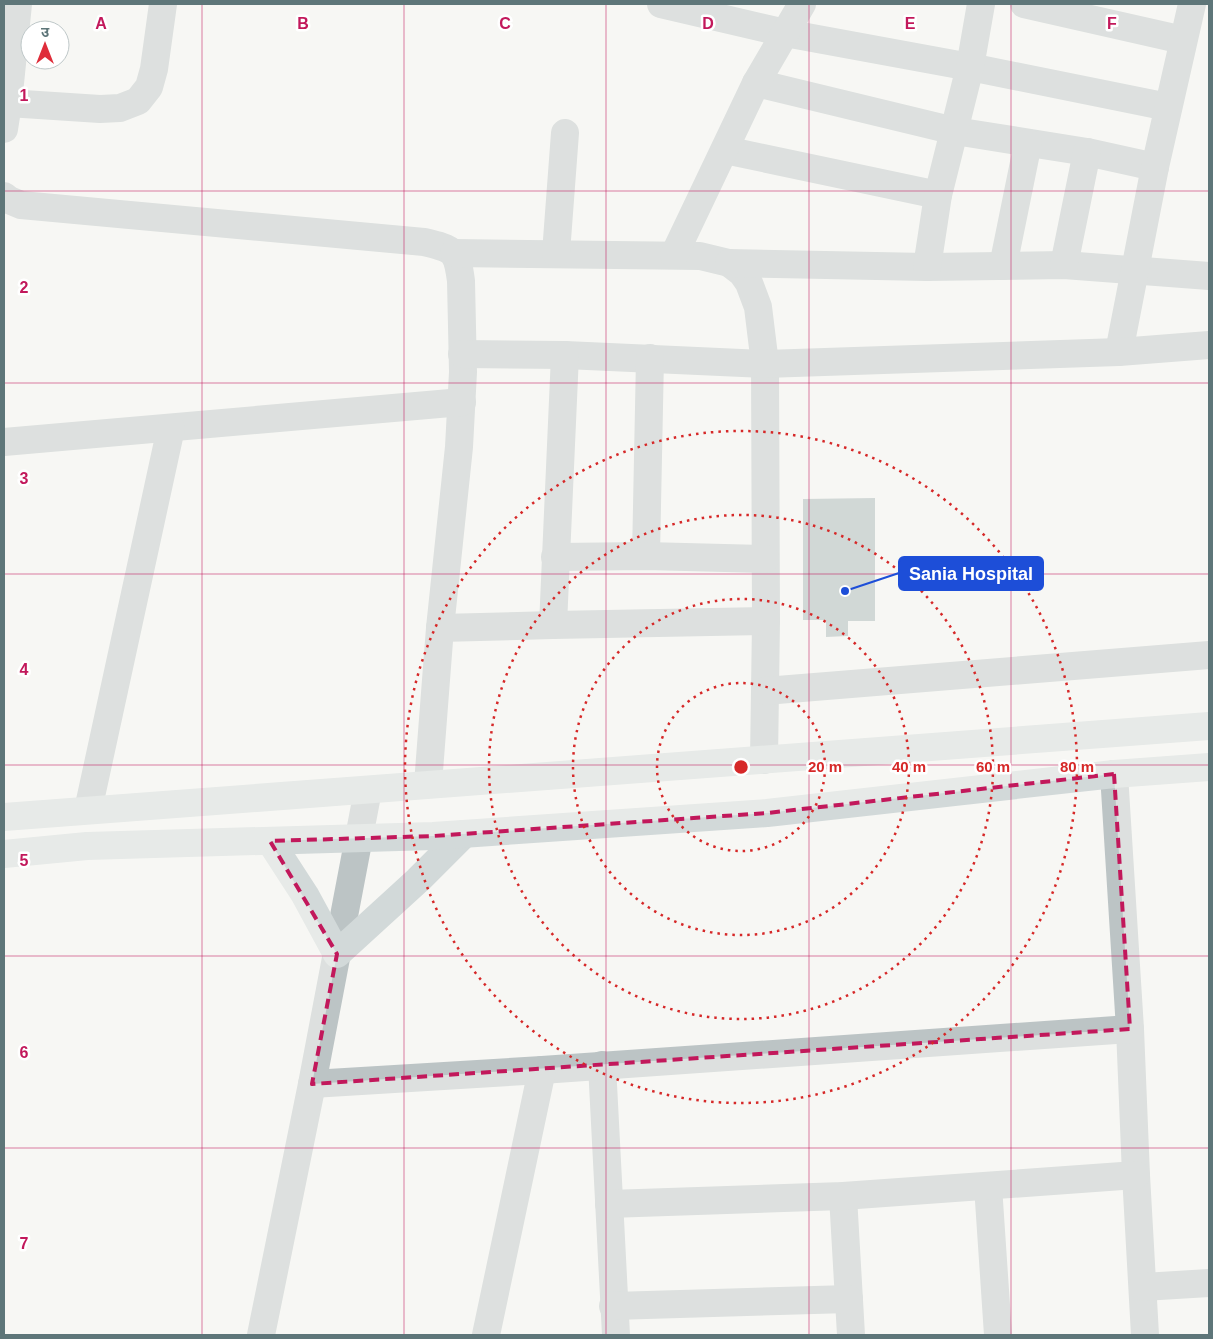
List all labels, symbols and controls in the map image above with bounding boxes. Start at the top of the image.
text: A [95,15,107,32]
text: B [297,15,309,32]
text: C [499,15,511,32]
text: D [702,15,714,32]
text: E [905,15,916,32]
text: F [1107,15,1117,32]
north arrow [20,20,70,70]
text: उ [41,24,50,40]
text: 1 [20,87,29,104]
text: 2 [20,279,29,296]
text: 3 [20,470,29,487]
callout: Sania Hospital [899,557,1043,590]
text: Sania Hospital [909,564,1033,584]
text: 4 [20,661,29,678]
centre of rings [732,758,750,776]
text: 20 m [808,758,842,775]
text: 40 m [892,758,926,775]
text: 60 m [976,758,1010,775]
text: 80 m [1060,758,1094,775]
text: 5 [20,852,29,869]
text: 6 [20,1044,29,1061]
text: 7 [20,1235,29,1252]

